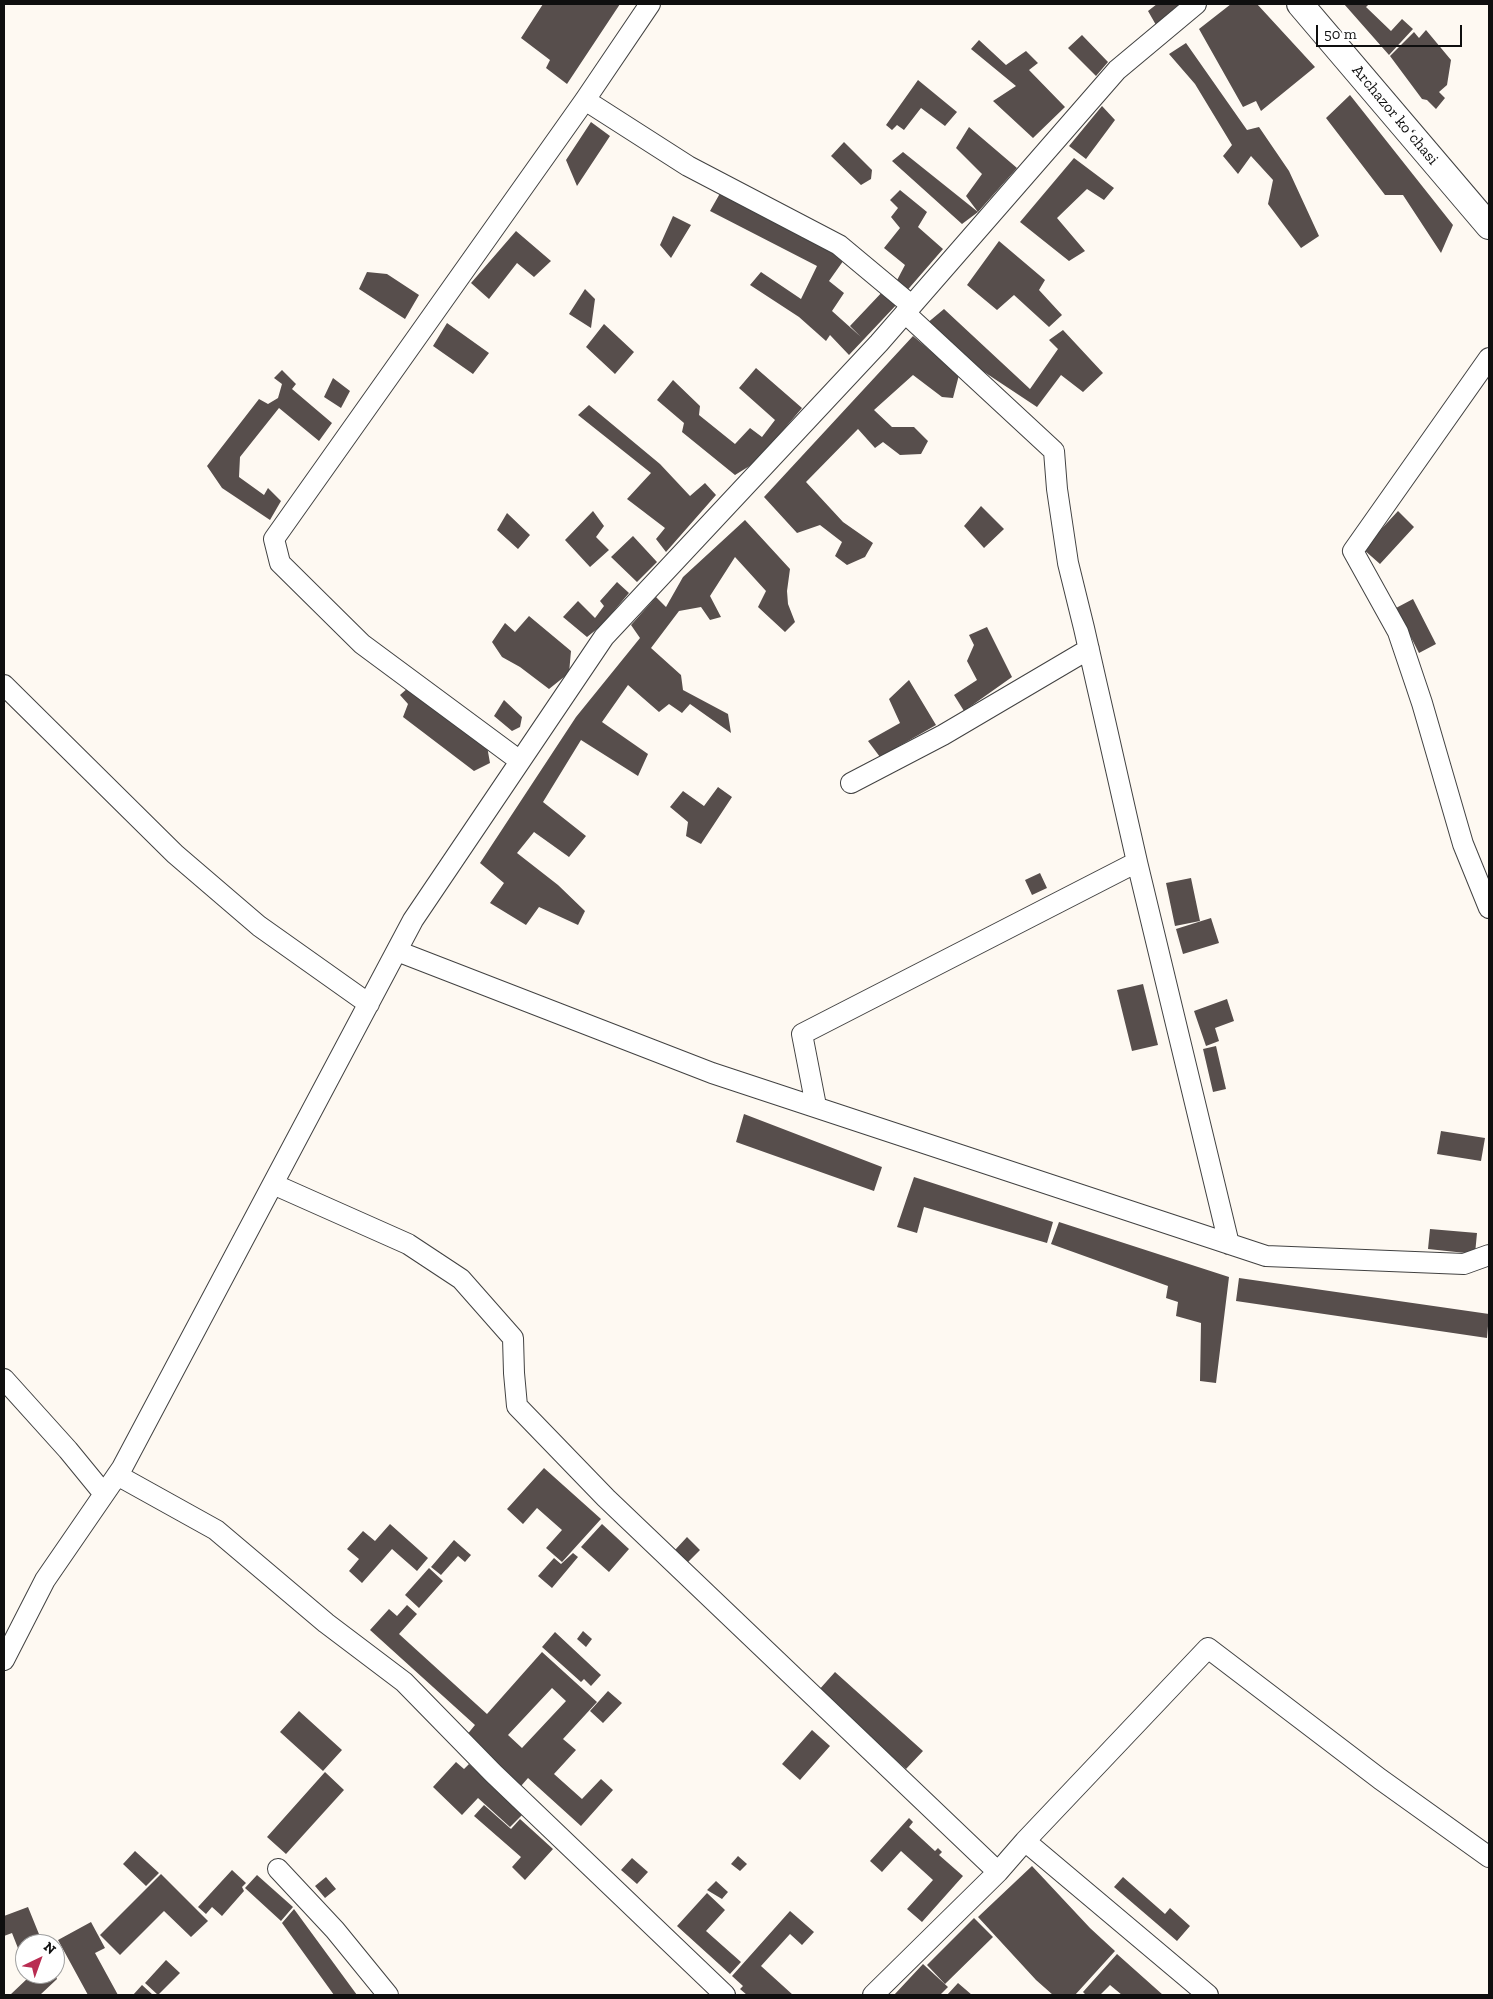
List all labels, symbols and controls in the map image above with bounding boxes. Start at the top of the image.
scale bar [1318,15,1464,47]
text: 50 m [1324,25,1357,43]
street label: Archazor koʻchasi [1348,61,1442,169]
north arrow [15,1934,65,1984]
text: N [40,1938,59,1958]

